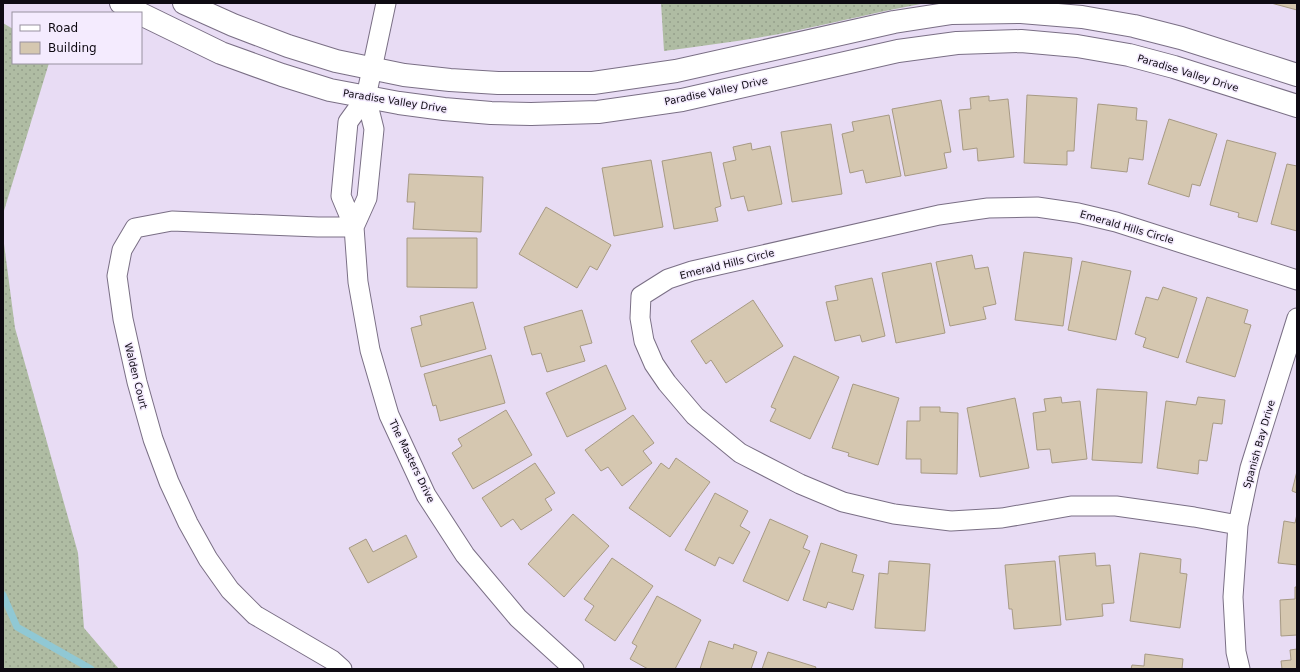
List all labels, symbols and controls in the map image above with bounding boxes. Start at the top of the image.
legend [12,12,142,64]
text: Road [48,21,78,35]
text: Building [48,41,97,55]
street label: Paradise Valley Drive [1136,52,1240,94]
street label: Paradise Valley Drive [663,75,769,107]
street label: Paradise Valley Drive [342,87,448,115]
street label: Emerald Hills Circle [1079,208,1175,246]
street label: Emerald Hills Circle [679,247,775,281]
street label: Walden Court [122,342,150,410]
street label: Spanish Bay Drive [1241,399,1277,489]
street label: The Masters Drive [387,417,437,504]

